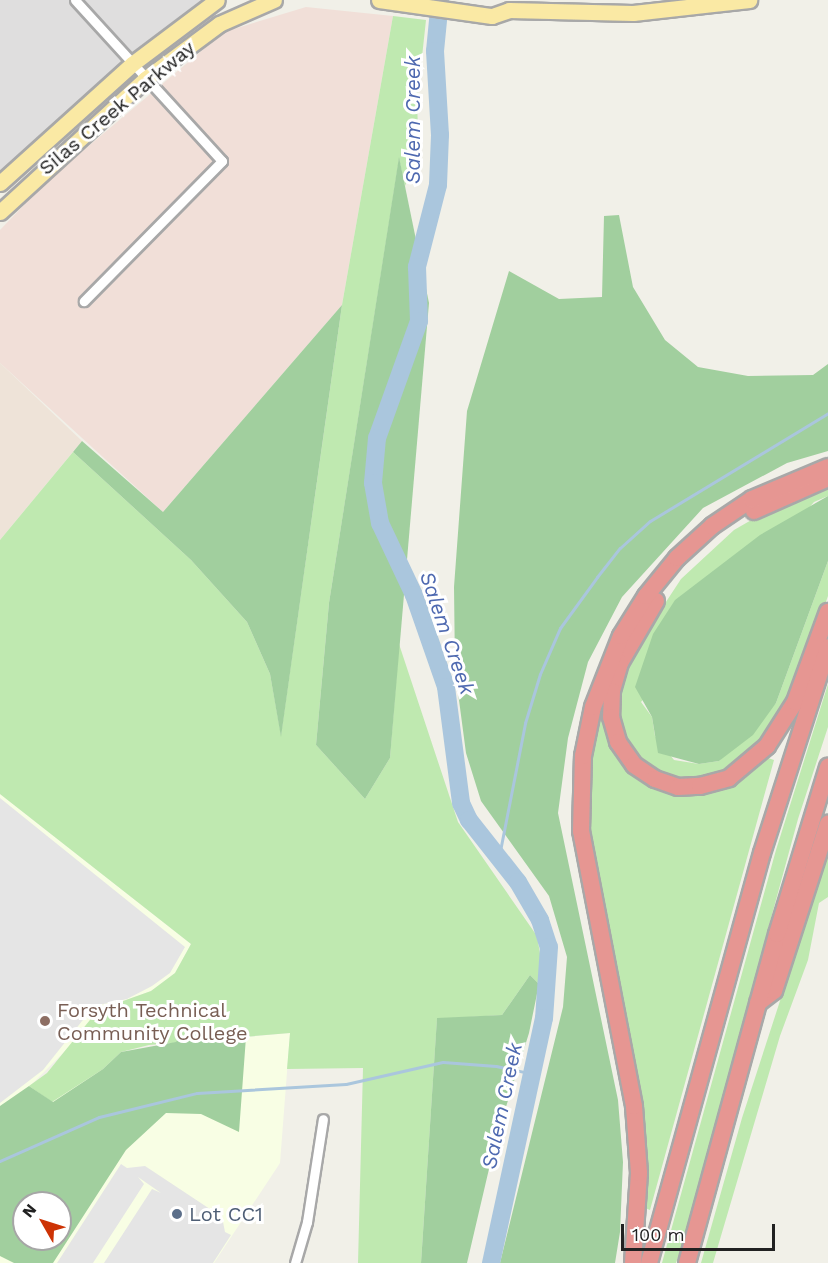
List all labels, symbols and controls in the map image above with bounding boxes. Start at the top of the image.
street label: Silas Creek Parkway [34,36,200,180]
water label: Salem Creek [400,56,426,184]
water label: Salem Creek [414,568,480,698]
place label: Forsyth Technical Community College [57,998,248,1045]
marker: Forsyth Technical Community College [38,1014,52,1028]
water label: Salem Creek [476,1041,528,1171]
north arrow [12,1191,72,1251]
text: N [18,1200,40,1221]
place label: Lot CC1 [189,1202,263,1226]
marker: Lot CC1 [170,1207,184,1221]
scale bar [624,1212,778,1250]
text: 100 m [632,1224,685,1245]

